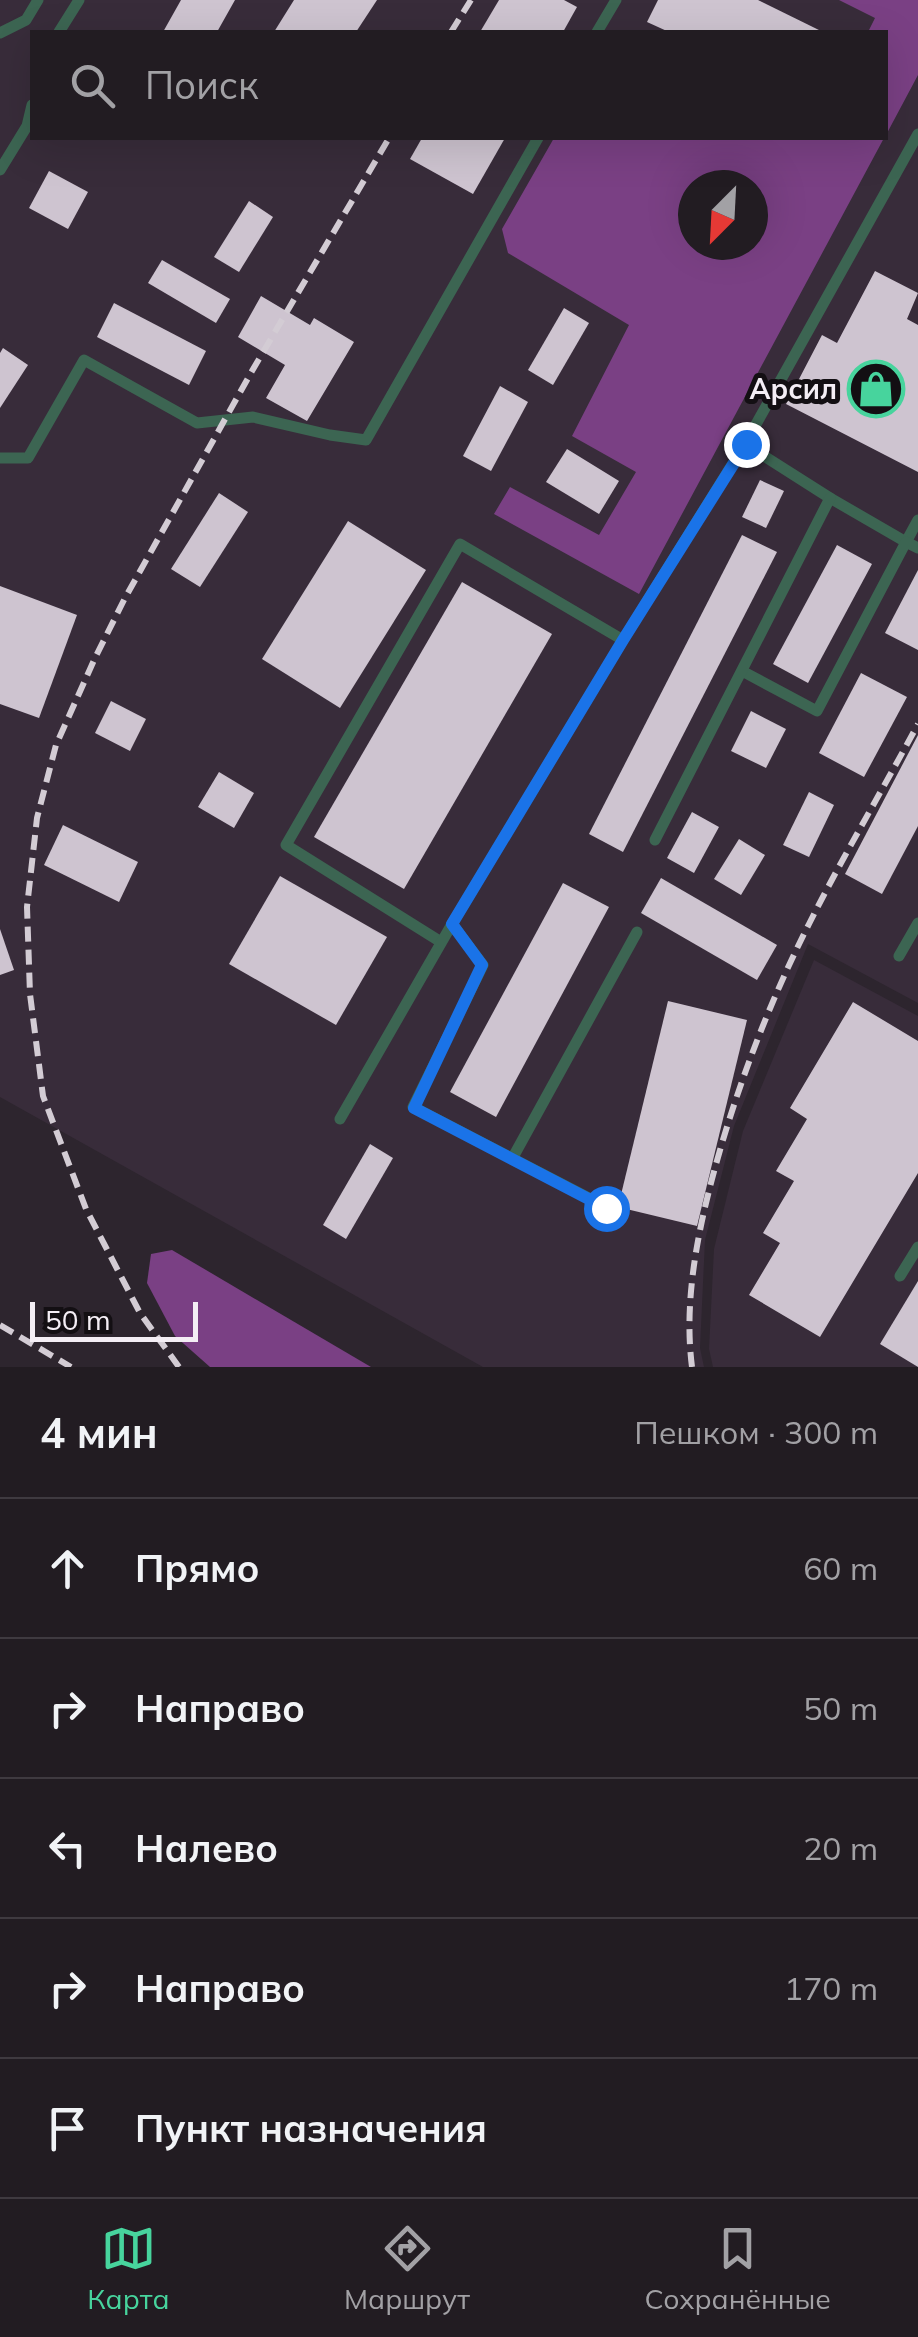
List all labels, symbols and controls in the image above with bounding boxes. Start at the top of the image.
search box [30,30,888,140]
icon: search [65,58,120,113]
text: Поиск [145,61,258,109]
north arrow [678,170,768,260]
shop icon: Арсил [846,359,906,419]
place label: Арсил [749,371,837,406]
route end [724,422,770,468]
route start [584,1186,630,1232]
scale bar [30,1297,198,1342]
text: 50 m [45,1302,111,1337]
text: 4 мин [40,1406,158,1459]
text: Пешком · 300 m [634,1412,878,1452]
icon: ahead [40,1541,95,1596]
text: Прямо [135,1544,260,1592]
text: 60 m [803,1548,878,1588]
icon: right [40,1681,95,1736]
text: Направо [135,1684,305,1732]
text: 50 m [803,1688,878,1728]
icon: left [40,1821,95,1876]
text: Налево [135,1824,278,1872]
text: 20 m [803,1828,878,1868]
icon: right [40,1961,95,2016]
text: Направо [135,1964,305,2012]
text: 170 m [784,1968,878,2008]
icon: arrive [40,2101,95,2156]
text: Пункт назначения [135,2104,487,2152]
tab: Карта [87,2221,170,2316]
tab: Маршрут [344,2221,470,2316]
tab: Сохранённые [644,2221,831,2316]

